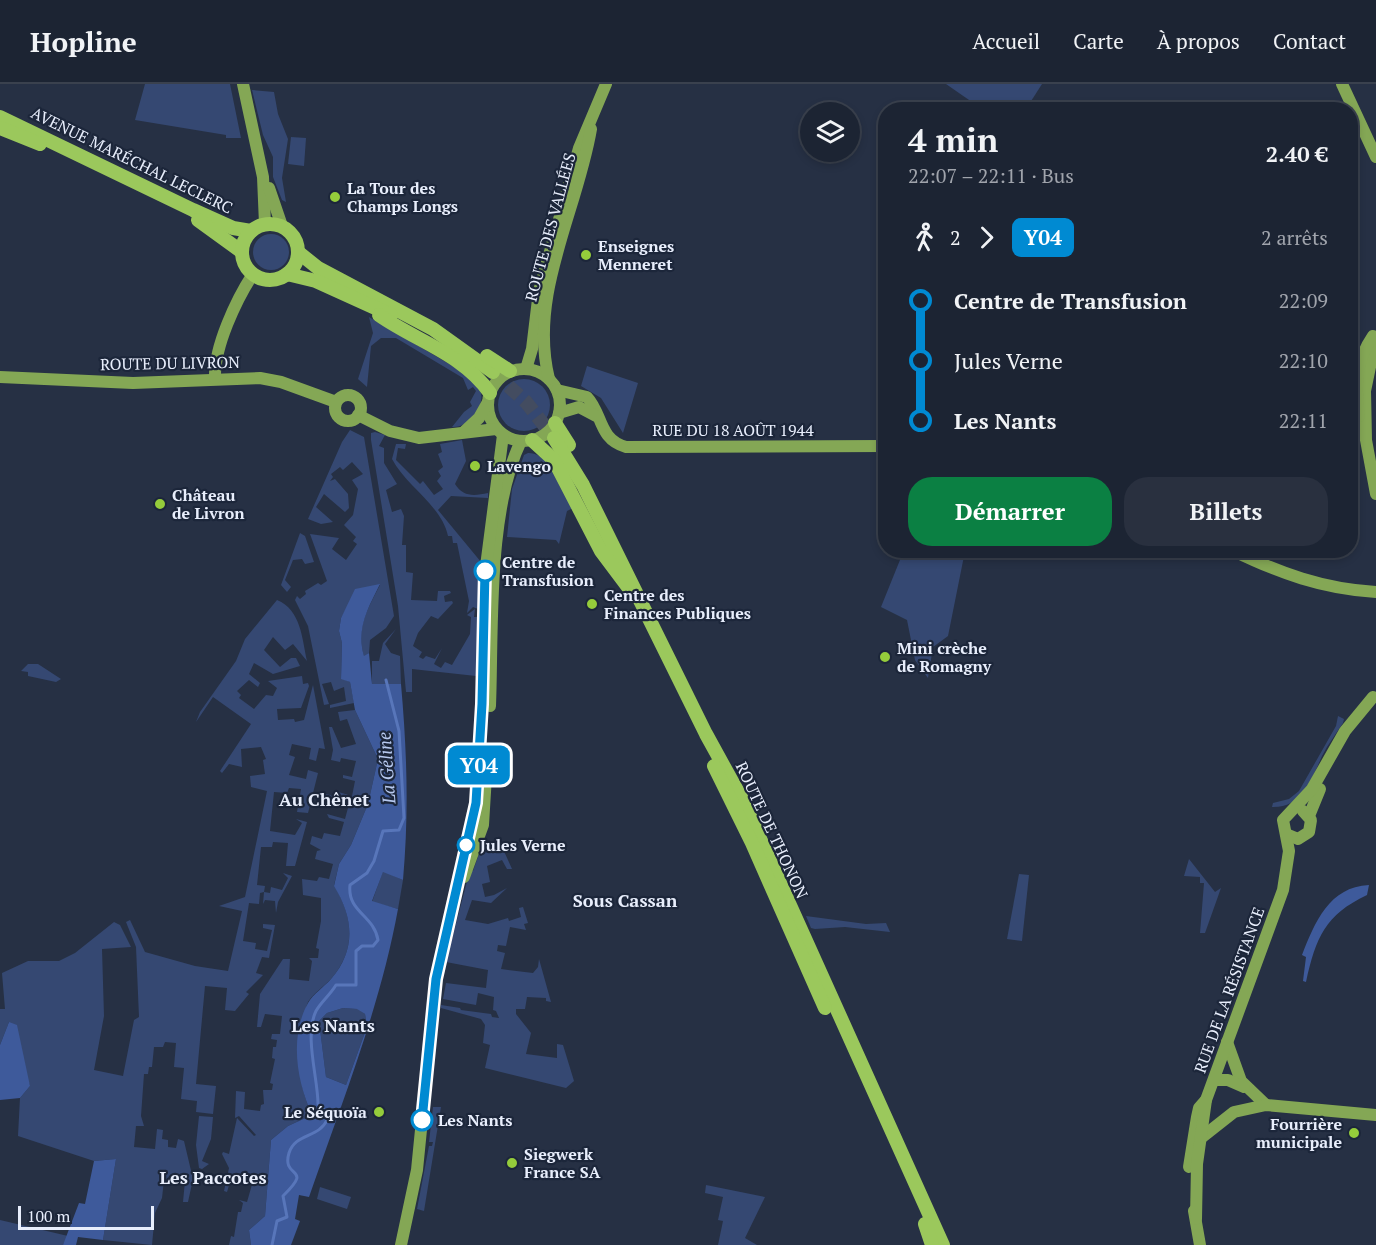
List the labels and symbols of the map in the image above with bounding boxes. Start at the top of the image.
street label: AVENUE MARÉCHAL LECLERC [28,102,236,218]
street label: ROUTE DES VALLÉES [520,150,580,304]
place label: La Tour des Champs Longs [347,177,458,217]
marker: La Tour des Champs Longs [328,190,342,204]
place label: Enseignes Menneret [598,235,674,275]
marker: Enseignes Menneret [579,248,593,262]
street label: ROUTE DU LIVRON [100,351,240,375]
street label: RUE DU 18 AOÛT 1944 [652,419,814,441]
place label: Lavengo [487,455,552,477]
marker: Lavengo [468,459,482,473]
place label: Château de Livron [172,484,245,524]
marker: Château de Livron [153,497,167,511]
place label: Centre de Transfusion [502,551,594,591]
marker: Centre de Transfusion [474,560,496,582]
place label: Centre des Finances Publiques [604,584,751,624]
marker: Centre des Finances Publiques [585,597,599,611]
place label: Mini crèche de Romagny [897,637,992,677]
marker: Mini crèche de Romagny [878,650,892,664]
water label: La Géline [372,731,401,806]
line badge: Y04 [444,746,514,784]
street label: ROUTE DE THONON [731,758,813,902]
district label: Au Chênet [279,787,369,811]
place label: Jules Verne [480,834,566,856]
marker: Jules Verne [457,836,475,854]
district label: Sous Cassan [573,888,678,912]
street label: RUE DE LA RÉSISTANCE [1189,904,1269,1076]
district label: Les Nants [291,1013,375,1037]
place label: Le Séquoïa [284,1101,367,1123]
marker: Le Séquoïa [372,1105,386,1119]
marker: Les Nants [411,1109,433,1131]
place label: Les Nants [438,1109,512,1131]
place label: Fourrière municipale [1256,1113,1342,1153]
marker: Fourrière municipale [1347,1126,1361,1140]
place label: Siegwerk France SA [524,1143,601,1183]
marker: Siegwerk France SA [505,1156,519,1170]
district label: Les Paccotes [159,1165,267,1189]
scale bar [18,1203,154,1230]

